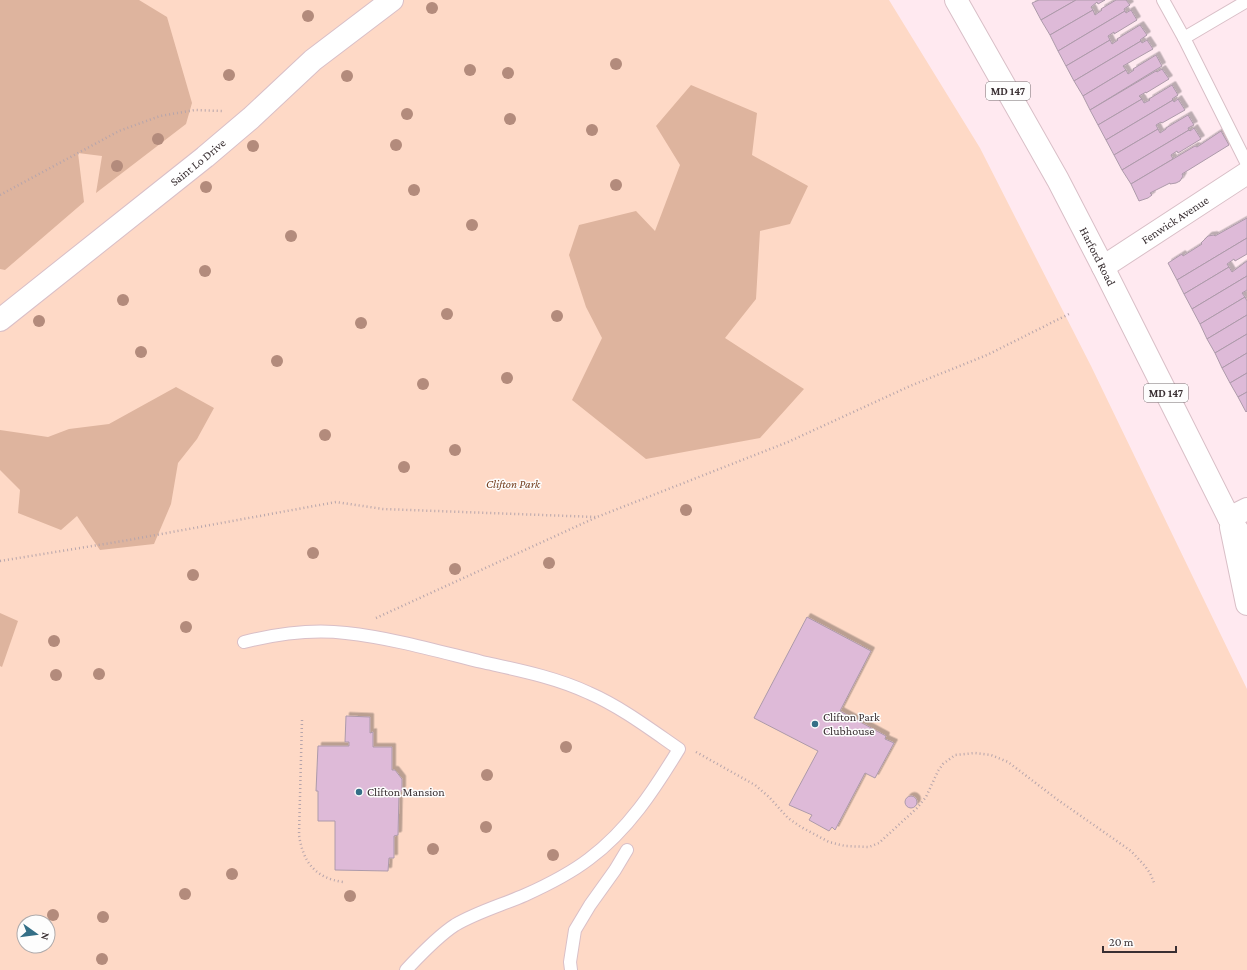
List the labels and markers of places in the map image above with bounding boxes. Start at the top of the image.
place label: Clifton Park Clubhouse [823,710,880,738]
marker: Clifton Park Clubhouse [810,719,820,729]
place label: Clifton Mansion [367,785,445,799]
marker: Clifton Mansion [354,787,364,797]

